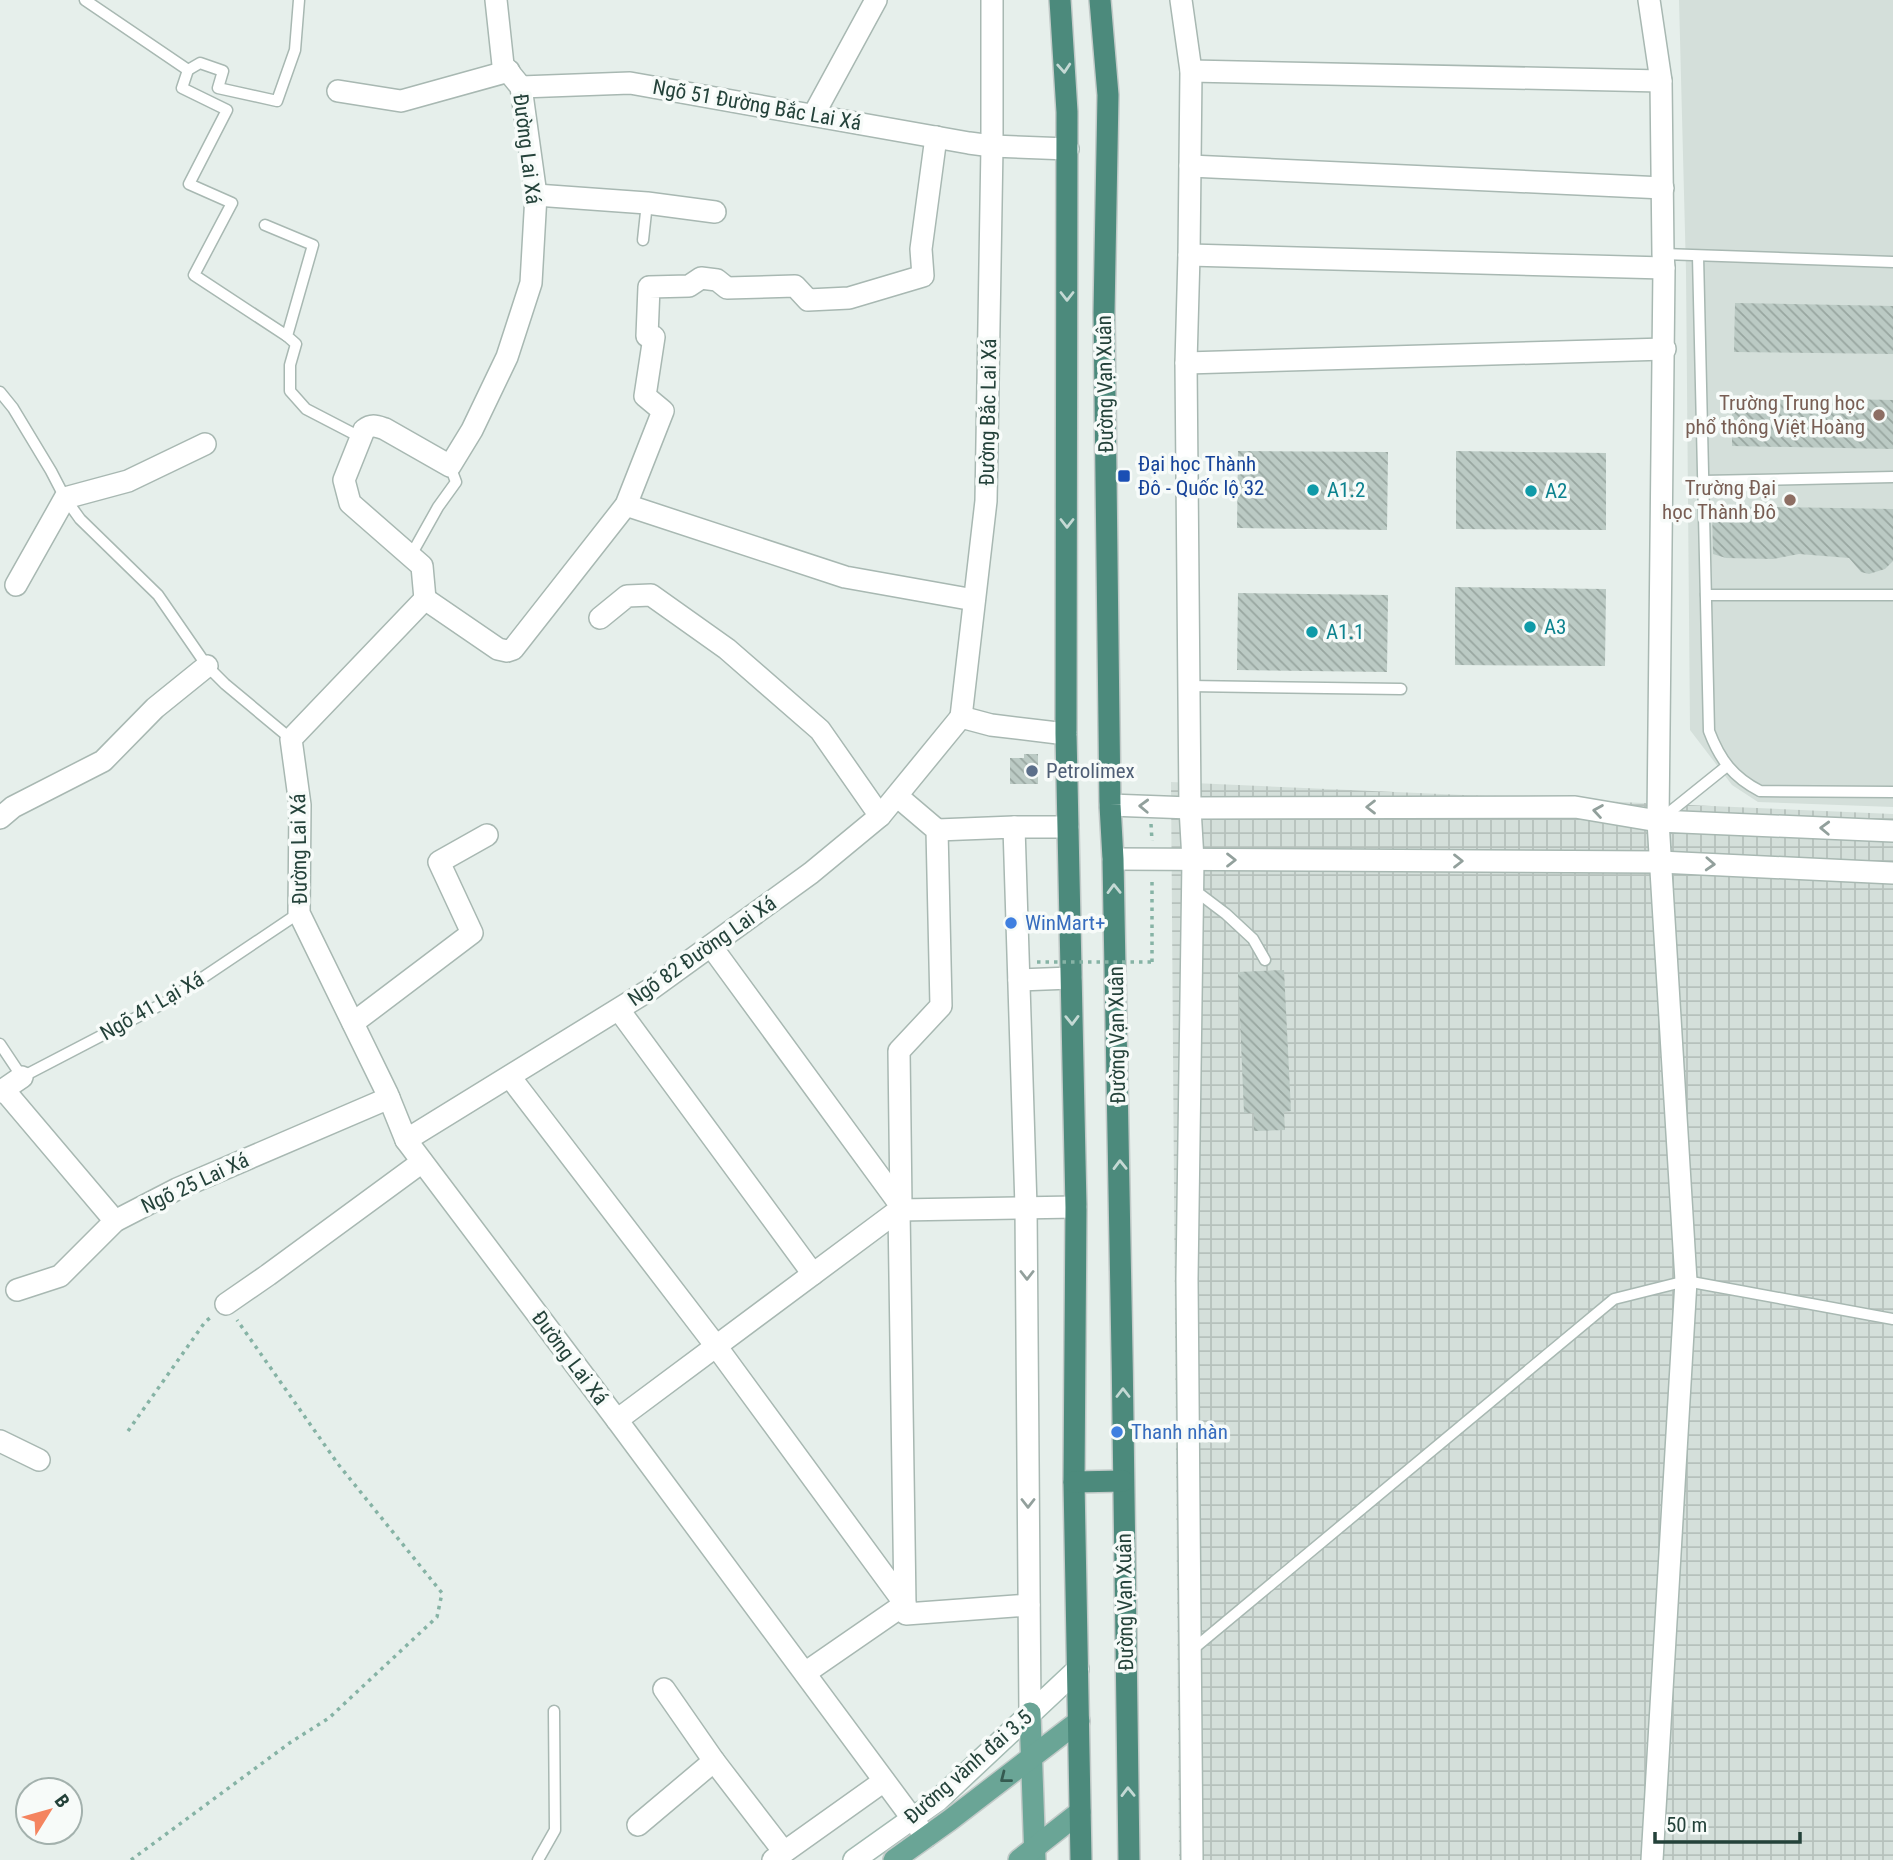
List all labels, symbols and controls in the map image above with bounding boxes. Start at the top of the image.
one-way arrow [1057,63,1072,74]
street label: Ngõ 51 Đường Bắc Lai Xá [651,75,863,135]
street label: Đường Lai Xá [508,92,546,206]
one-way arrow [1059,291,1075,301]
street label: Đường Vạn Xuân [1092,315,1118,453]
street label: Đường Bắc Lai Xá [975,338,1001,486]
place label: Trường Trung học phổ thông Việt Hoàng [1685,391,1865,439]
marker: Trường Trung học phổ thông Việt Hoàng [1871,407,1887,423]
place label: Đại học Thành Đô - Quốc lộ 32 [1138,452,1264,500]
marker: Đại học Thành Đô - Quốc lộ 32 [1116,468,1132,484]
place label: Trường Đại học Thành Đô [1662,476,1776,524]
place label: A1.2 [1327,478,1365,502]
place label: A2 [1545,479,1567,503]
marker: A1.2 [1305,482,1321,498]
marker: A2 [1523,483,1539,499]
marker: Trường Đại học Thành Đô [1782,492,1798,508]
one-way arrow [1059,518,1075,529]
place label: A3 [1544,615,1566,639]
marker: A3 [1522,619,1538,635]
place label: A1.1 [1326,620,1364,644]
marker: A1.1 [1304,624,1320,640]
place label: Petrolimex [1046,759,1135,783]
marker: Petrolimex [1024,763,1040,779]
street label: Đường Lai Xá [286,793,312,905]
one-way arrow [1138,798,1148,814]
one-way arrow [1365,799,1376,815]
one-way arrow [1592,804,1604,819]
one-way arrow [1819,820,1830,835]
one-way arrow [1226,852,1236,868]
one-way arrow [1453,853,1464,869]
one-way arrow [1705,857,1716,872]
one-way arrow [1106,883,1122,894]
street label: Ngõ 82 Đường Lai Xá [623,891,781,1011]
place label: WinMart+ [1025,911,1105,935]
marker: WinMart+ [1003,915,1019,931]
street label: Đường Vạn Xuân [1104,966,1130,1104]
street label: Ngõ 41 Lại Xá [96,967,208,1045]
one-way arrow [1064,1015,1080,1026]
street label: Ngõ 25 Lai Xá [138,1148,252,1218]
one-way arrow [1112,1160,1127,1171]
one-way arrow [1019,1271,1035,1281]
street label: Đường Lai Xá [527,1306,613,1410]
one-way arrow [1116,1387,1131,1398]
place label: Thanh nhàn [1131,1420,1228,1444]
marker: Thanh nhàn [1109,1424,1125,1440]
one-way arrow [1020,1498,1036,1509]
street label: Đường Vạn Xuân [1112,1533,1138,1671]
street label: Đường vành đai 3.5 [899,1705,1037,1829]
one-way arrow [1000,1769,1013,1782]
north arrow [14,1776,84,1846]
one-way arrow [1121,1786,1136,1797]
text: B [50,1790,75,1812]
scale bar [1655,1800,1800,1844]
text: 50 m [1666,1813,1707,1837]

